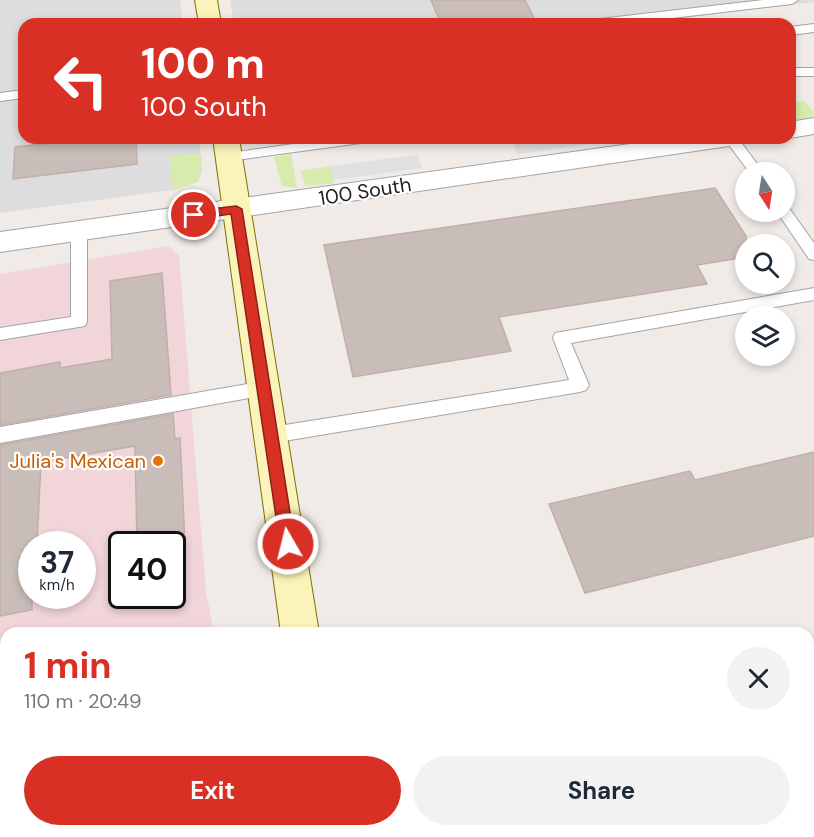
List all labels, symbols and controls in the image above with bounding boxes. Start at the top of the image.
text: 100 m [141,36,265,91]
icon: left [42,42,120,120]
text: 100 South [141,89,267,124]
north arrow [735,162,795,222]
map controls [735,162,795,366]
street label: 100 South [317,171,413,211]
pin [168,189,219,240]
icon: arrive [177,198,210,231]
button: search [735,234,795,294]
button: layers [735,306,795,366]
place label: Julia's Mexican [10,448,146,474]
marker: Julia's Mexican [151,454,165,468]
position arrow [256,512,320,576]
speed limit sign: 40 [108,531,186,609]
text: 37 [40,543,74,582]
text: km/h [39,575,75,595]
text: 1 min [24,642,112,689]
button: close [727,647,790,710]
text: 110 m · 20:49 [24,688,142,714]
button: Exit [24,756,401,825]
button: Share [413,756,790,825]

